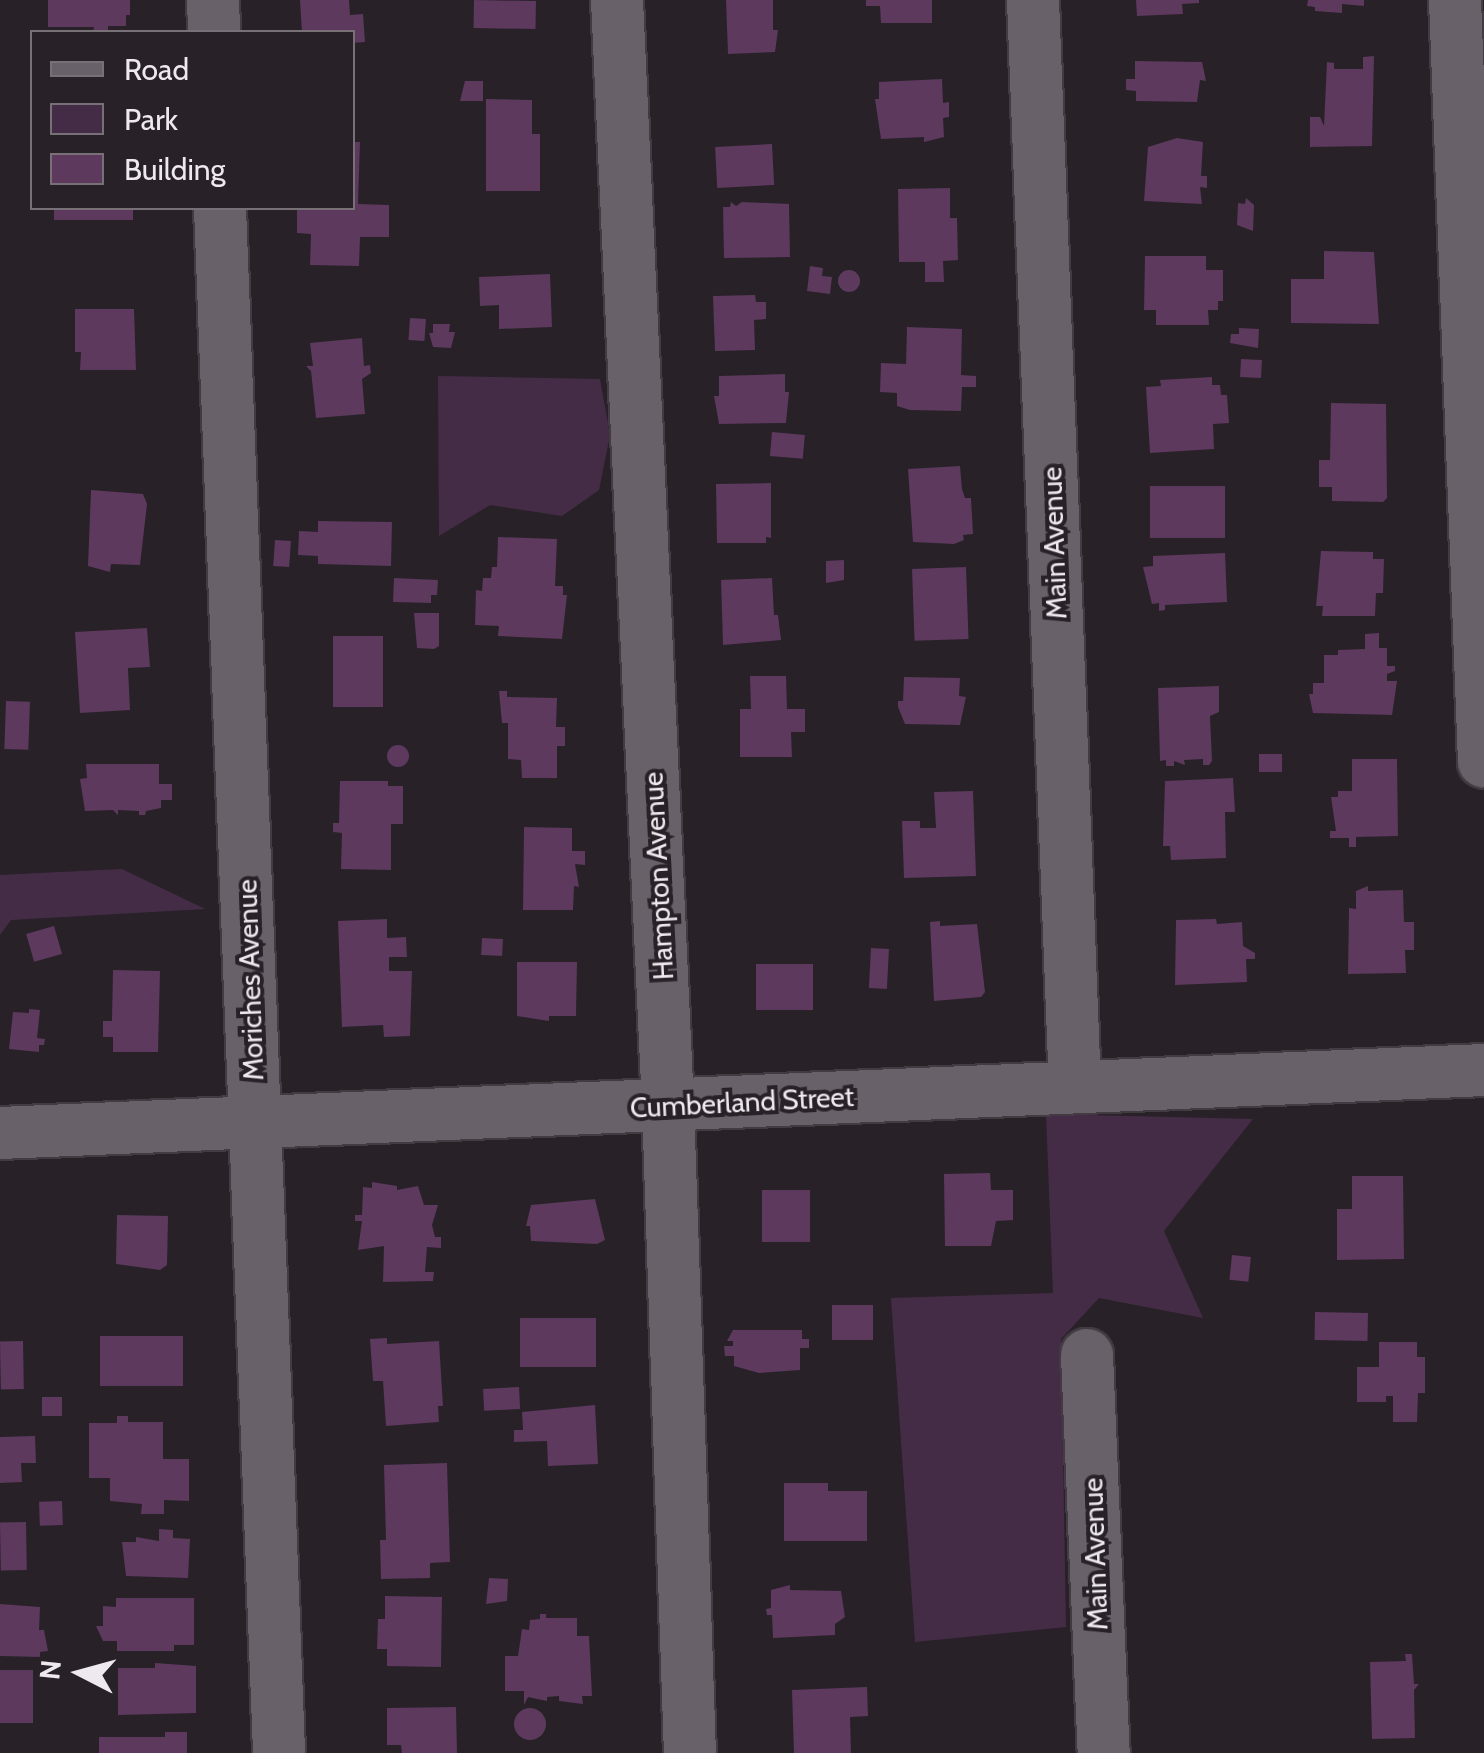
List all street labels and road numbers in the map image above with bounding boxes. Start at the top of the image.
street label: Main Avenue [1035,466,1073,620]
street label: Hampton Avenue [636,771,680,981]
street label: Moriches Avenue [230,879,270,1081]
street label: Cumberland Street [629,1079,855,1125]
street label: Main Avenue [1076,1477,1114,1631]

